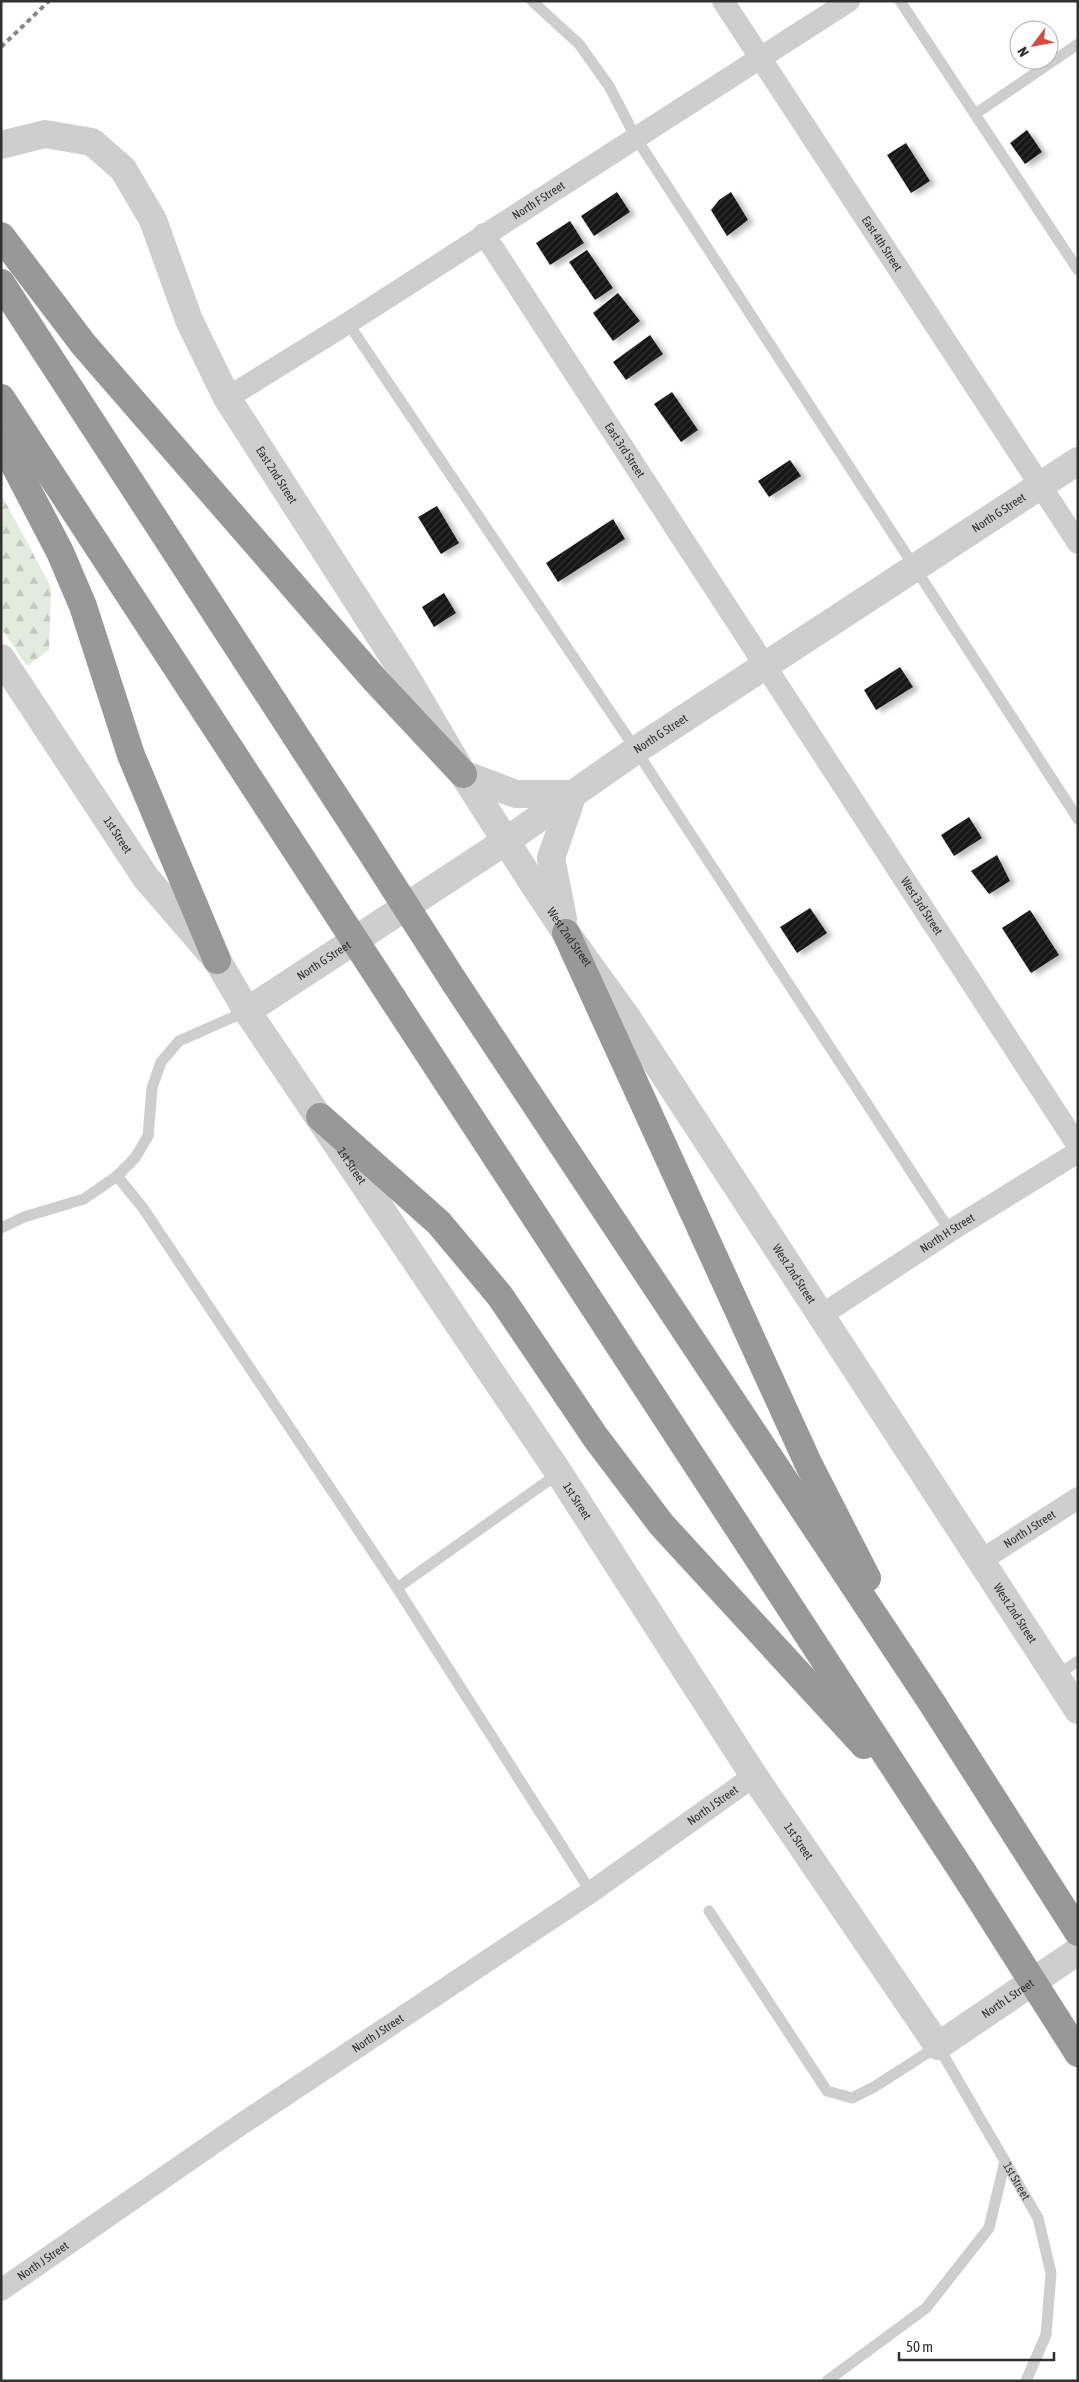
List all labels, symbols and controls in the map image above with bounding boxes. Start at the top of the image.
north arrow [1009,20,1059,70]
text: N [1014,44,1032,60]
street label: North F Street [510,178,568,223]
street label: East 4th Street [859,213,905,274]
street label: East 3rd Street [602,420,648,481]
street label: East 2nd Street [253,444,300,507]
street label: North G Street [969,490,1029,535]
street label: North G Street [631,711,691,757]
street label: 1st Street [100,814,135,857]
street label: West 3rd Street [898,875,946,938]
street label: West 2nd Street [544,905,595,969]
street label: North G Street [294,937,354,983]
street label: 1st Street [334,1145,369,1187]
street label: North H Street [917,1210,978,1256]
street label: West 2nd Street [769,1241,819,1307]
street label: 1st Street [560,1480,594,1523]
street label: North J Street [1001,1507,1059,1551]
street label: West 2nd Street [990,1581,1040,1646]
street label: North J Street [685,1782,741,1828]
street label: 1st Street [781,1820,816,1863]
street label: North L Street [979,1976,1037,2021]
street label: North J Street [350,2011,407,2056]
street label: 1st Street [1000,2160,1033,2203]
street label: North J Street [15,2238,72,2284]
scale bar [899,2330,1054,2362]
text: 50 m [906,2338,933,2355]

